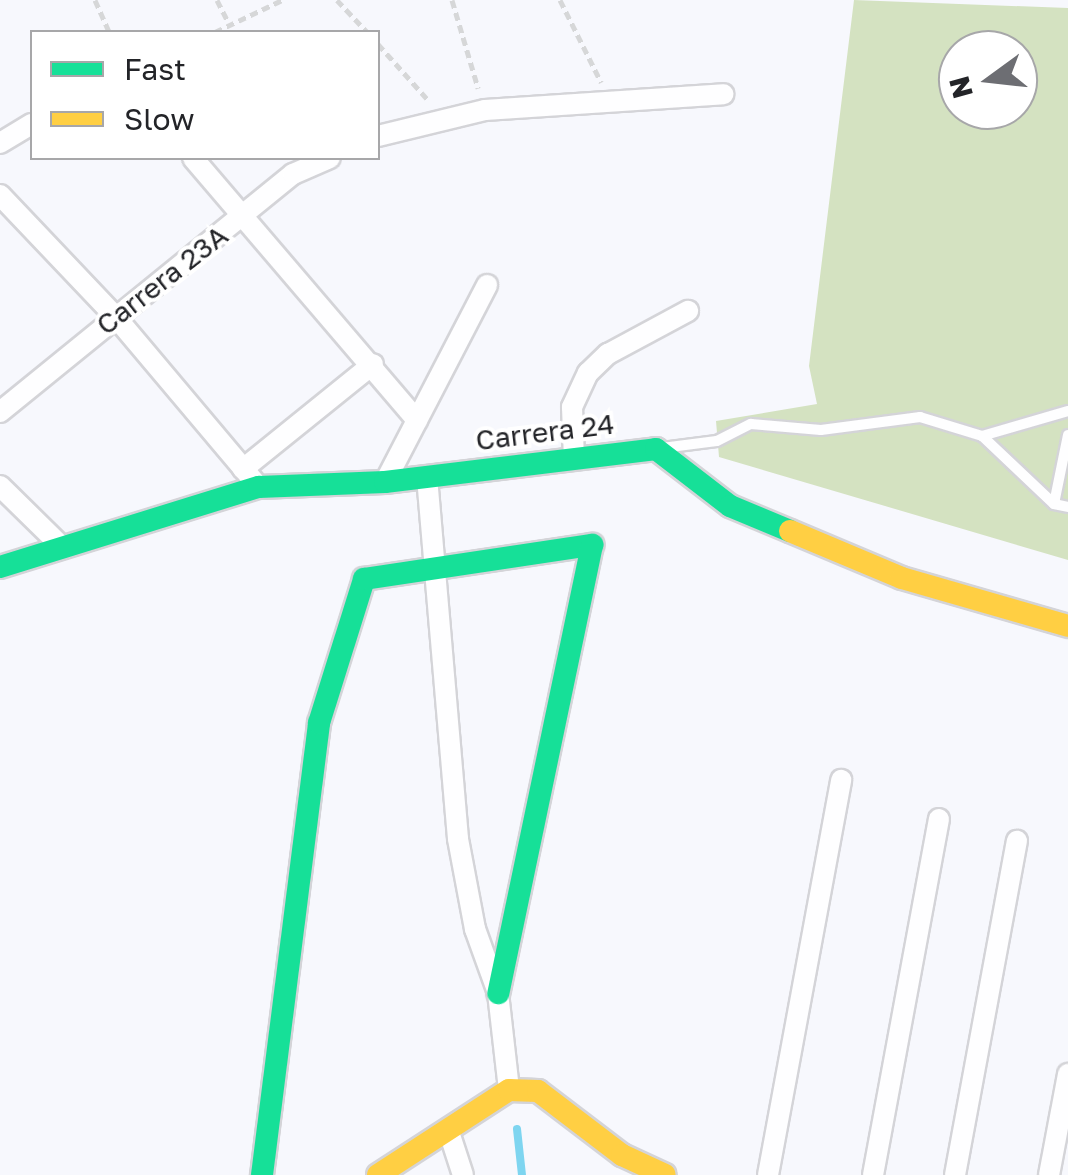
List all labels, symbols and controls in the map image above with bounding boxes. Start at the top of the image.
legend [30,30,380,160]
north arrow [938,30,1038,130]
text: Fast [124,51,186,87]
text: N [942,73,979,102]
text: Slow [124,101,195,137]
street label: Carrera 23A [90,218,234,342]
street label: Carrera 24 [474,407,616,457]

